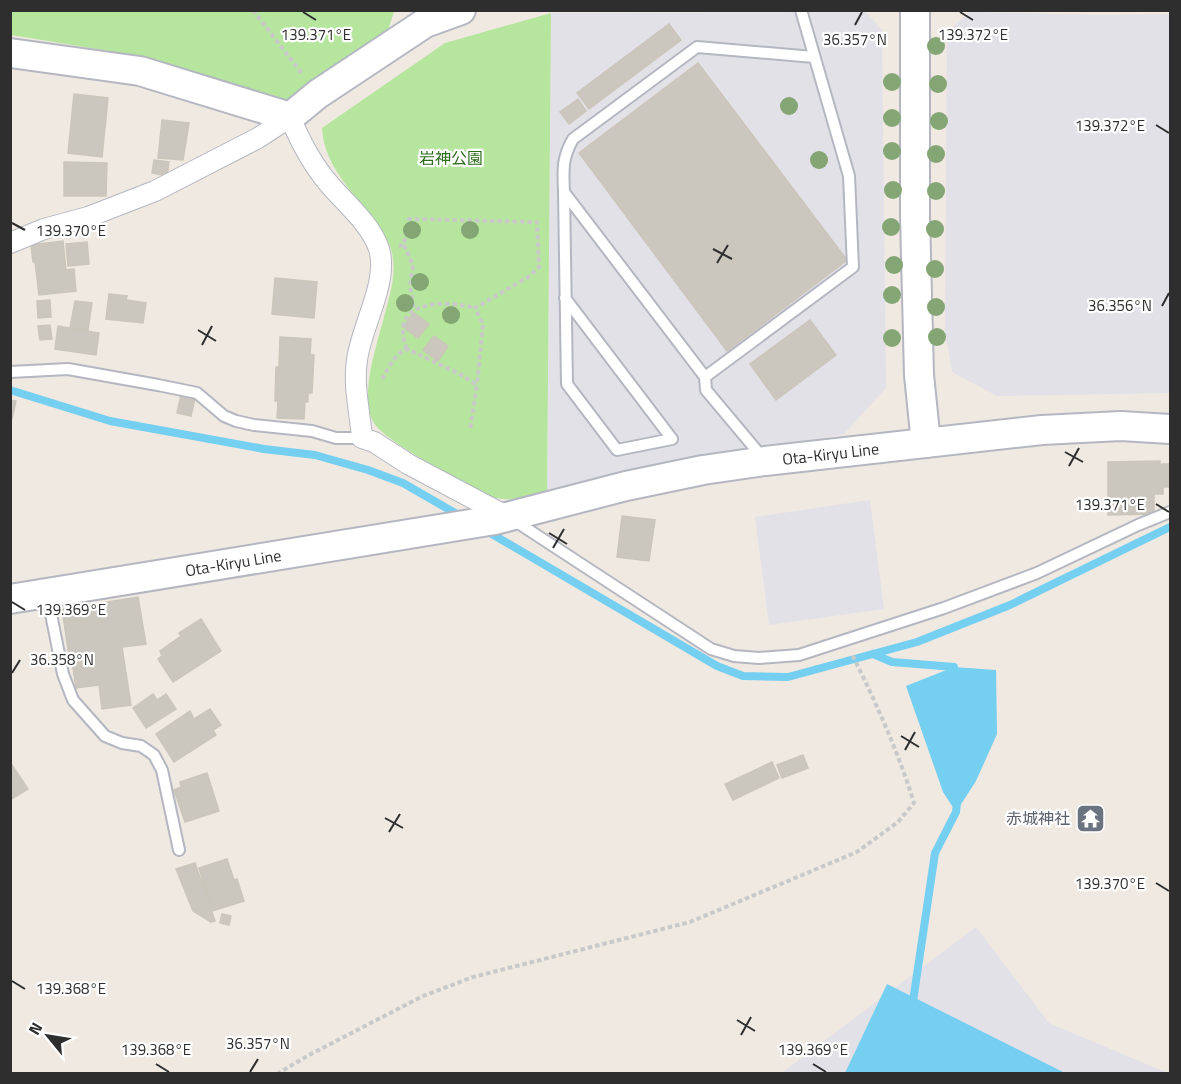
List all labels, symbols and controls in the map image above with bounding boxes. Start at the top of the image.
text: 139.371°E [281,23,351,46]
text: 139.372°E [938,23,1008,46]
text: 36.357°N [823,28,887,51]
text: 139.372°E [1075,114,1145,137]
park label: 岩神公園 [419,146,483,170]
text: 139.370°E [36,219,106,242]
text: 36.356°N [1088,294,1152,317]
street label: Ota-Kiryu Line [781,436,880,471]
text: 139.371°E [1075,493,1145,516]
street label: Ota-Kiryu Line [183,543,283,582]
text: 139.369°E [36,598,106,621]
text: 36.358°N [30,648,94,671]
temple icon: 赤城神社 [1075,802,1107,834]
place label: 赤城神社 [1006,806,1070,830]
text: 139.370°E [1075,872,1145,895]
text: 139.368°E [36,977,106,1000]
north arrow [18,1006,78,1066]
text: N [22,1018,48,1039]
text: 36.357°N [226,1032,290,1055]
text: 139.368°E [121,1038,191,1061]
text: 139.369°E [778,1038,848,1061]

